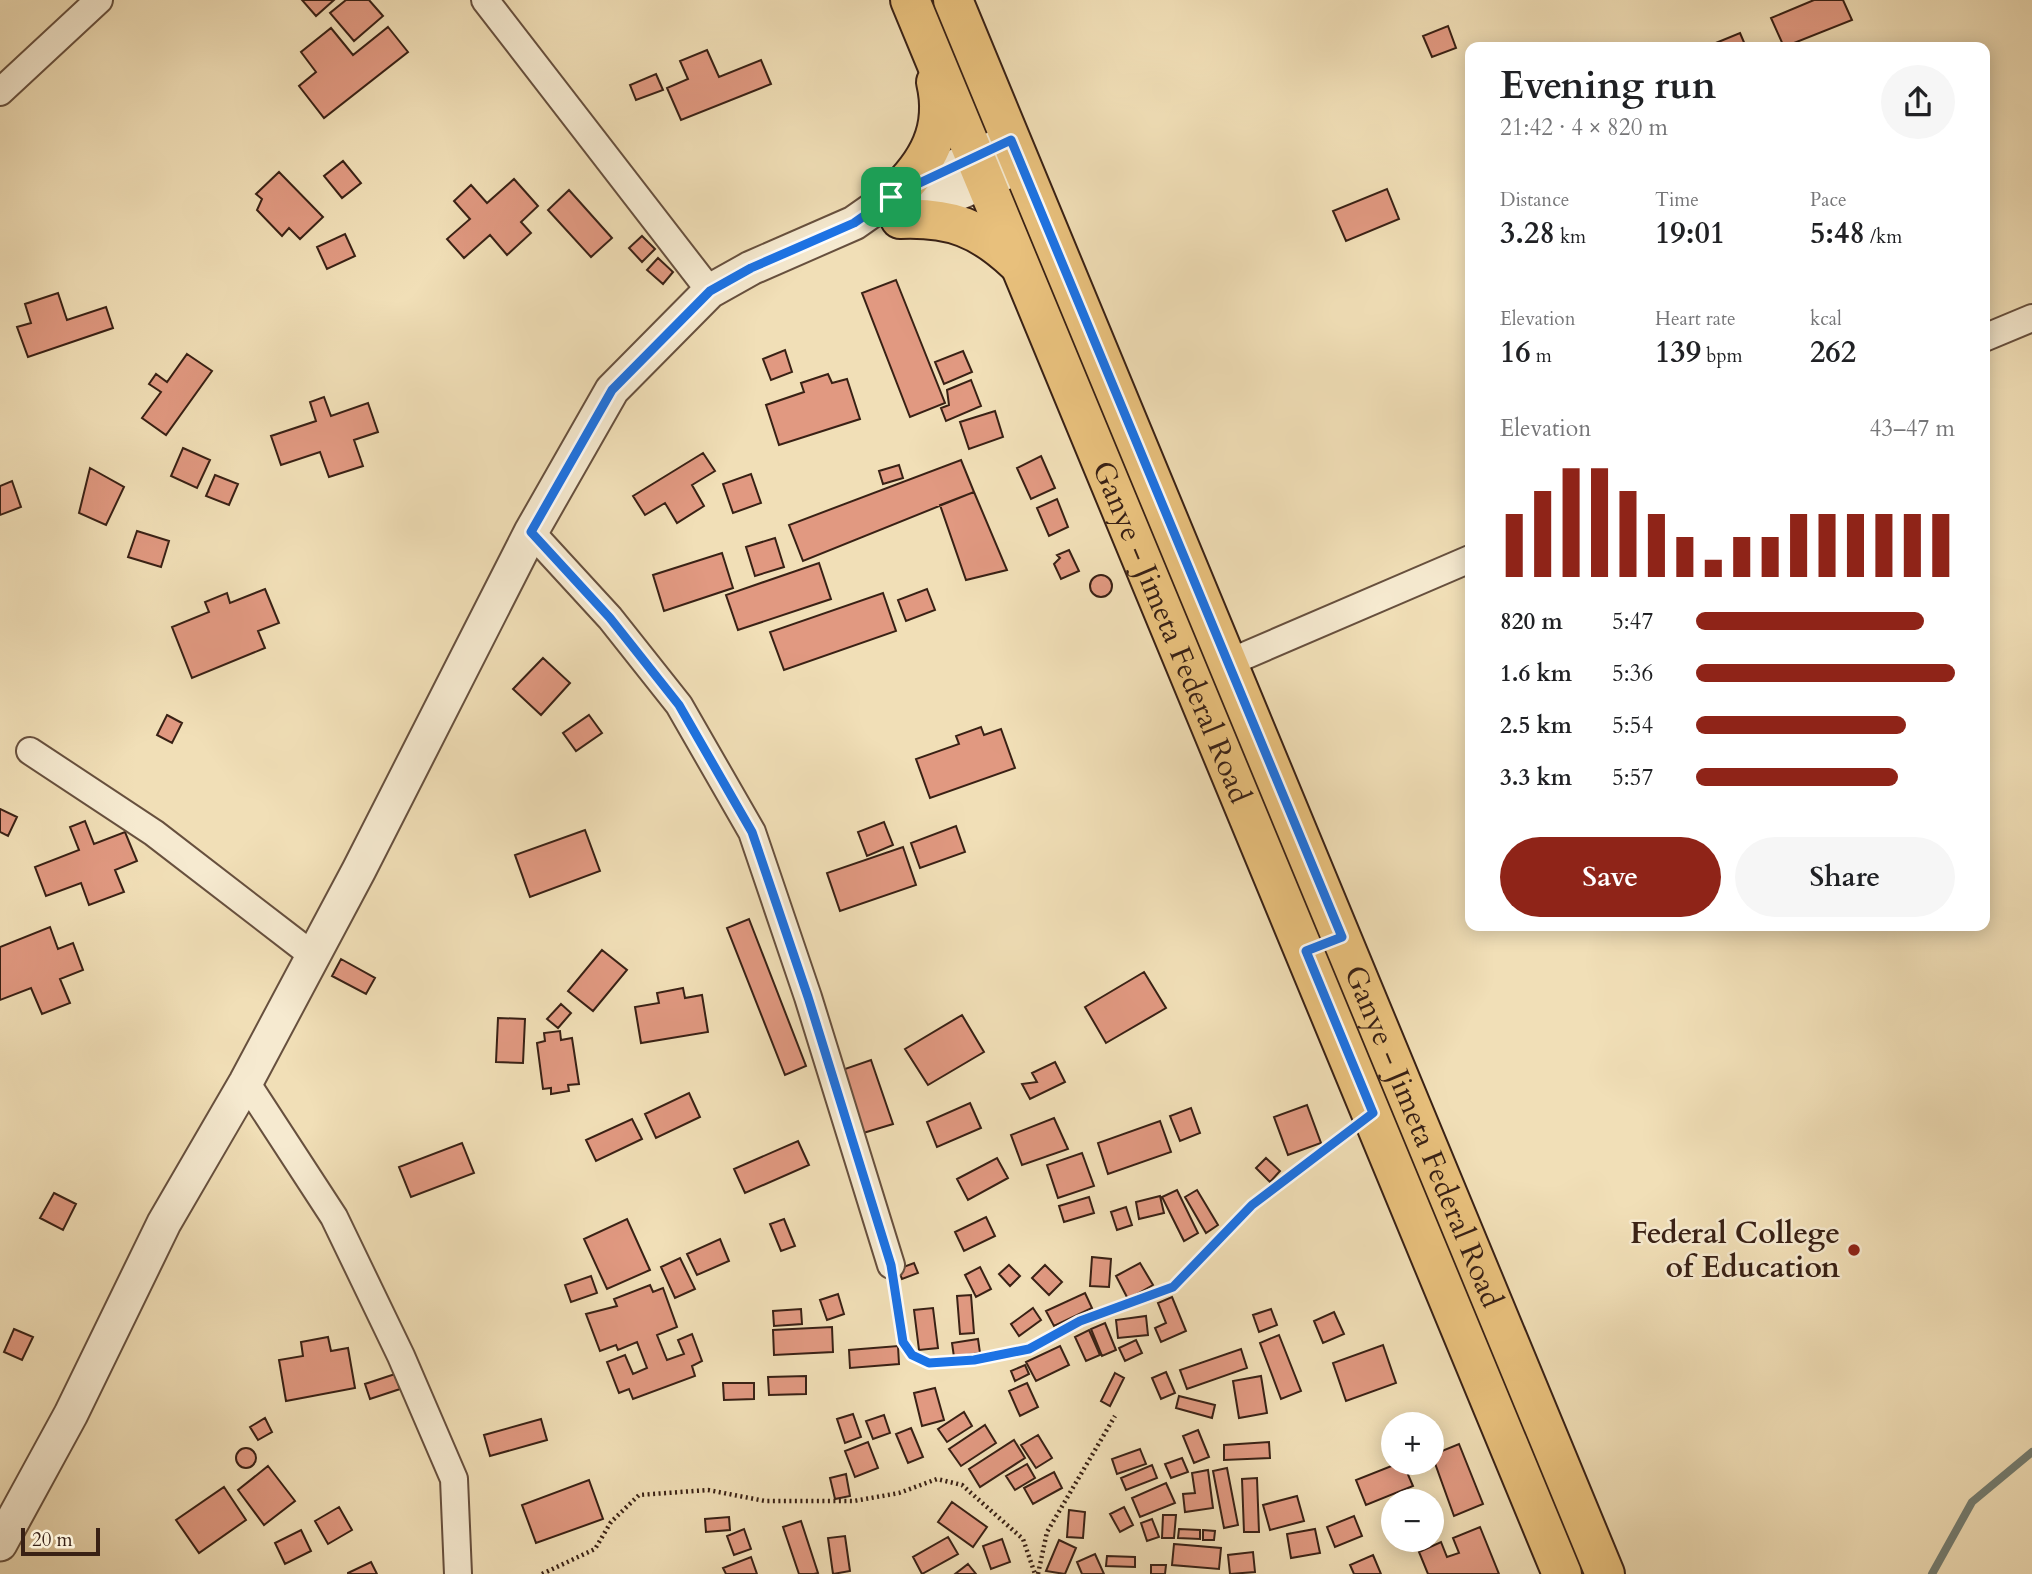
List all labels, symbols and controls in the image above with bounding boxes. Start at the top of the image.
text: Evening run [1500,60,1716,112]
button: share [1881,65,1955,139]
text: 21:42 · 4 × 820 m [1500,112,1668,143]
pin [861,167,921,227]
icon: arrive [872,178,910,216]
text: Distance [1500,187,1569,213]
text: Time [1655,187,1699,213]
text: Pace [1810,187,1847,213]
text: 3.28 [1500,213,1555,254]
text: 19:01 [1655,213,1725,254]
text: 5:48 [1810,213,1865,254]
text: km [1555,224,1586,250]
text: /km [1865,224,1902,250]
text: Elevation [1500,306,1575,332]
text: Heart rate [1655,306,1736,332]
text: kcal [1810,306,1842,332]
text: 16 [1500,332,1531,373]
text: 139 [1655,332,1701,373]
text: 262 [1810,332,1856,373]
text: m [1531,343,1552,369]
text: bpm [1701,343,1743,369]
text: Elevation [1500,413,1591,444]
text: 43–47 m [1870,413,1955,444]
street label: Ganye - Jimeta Federal Road [1083,455,1261,809]
text: 820 m [1500,606,1563,637]
text: 5:47 [1612,606,1653,637]
text: 1.6 km [1500,658,1572,689]
text: 5:36 [1612,658,1653,689]
text: 2.5 km [1500,710,1572,741]
text: 5:54 [1612,710,1653,741]
text: 3.3 km [1500,762,1572,793]
text: 5:57 [1612,762,1653,793]
button: Save [1500,837,1721,917]
button: Share [1735,837,1955,917]
street label: Ganye - Jimeta Federal Road [1335,959,1513,1314]
place label: Federal College of Education [1630,1213,1840,1288]
marker: Federal College of Education [1846,1242,1862,1258]
map controls [1381,1412,1444,1552]
button: + [1381,1412,1444,1475]
button: − [1381,1489,1444,1552]
scale bar [21,1525,100,1557]
text: 20 m [32,1527,73,1553]

